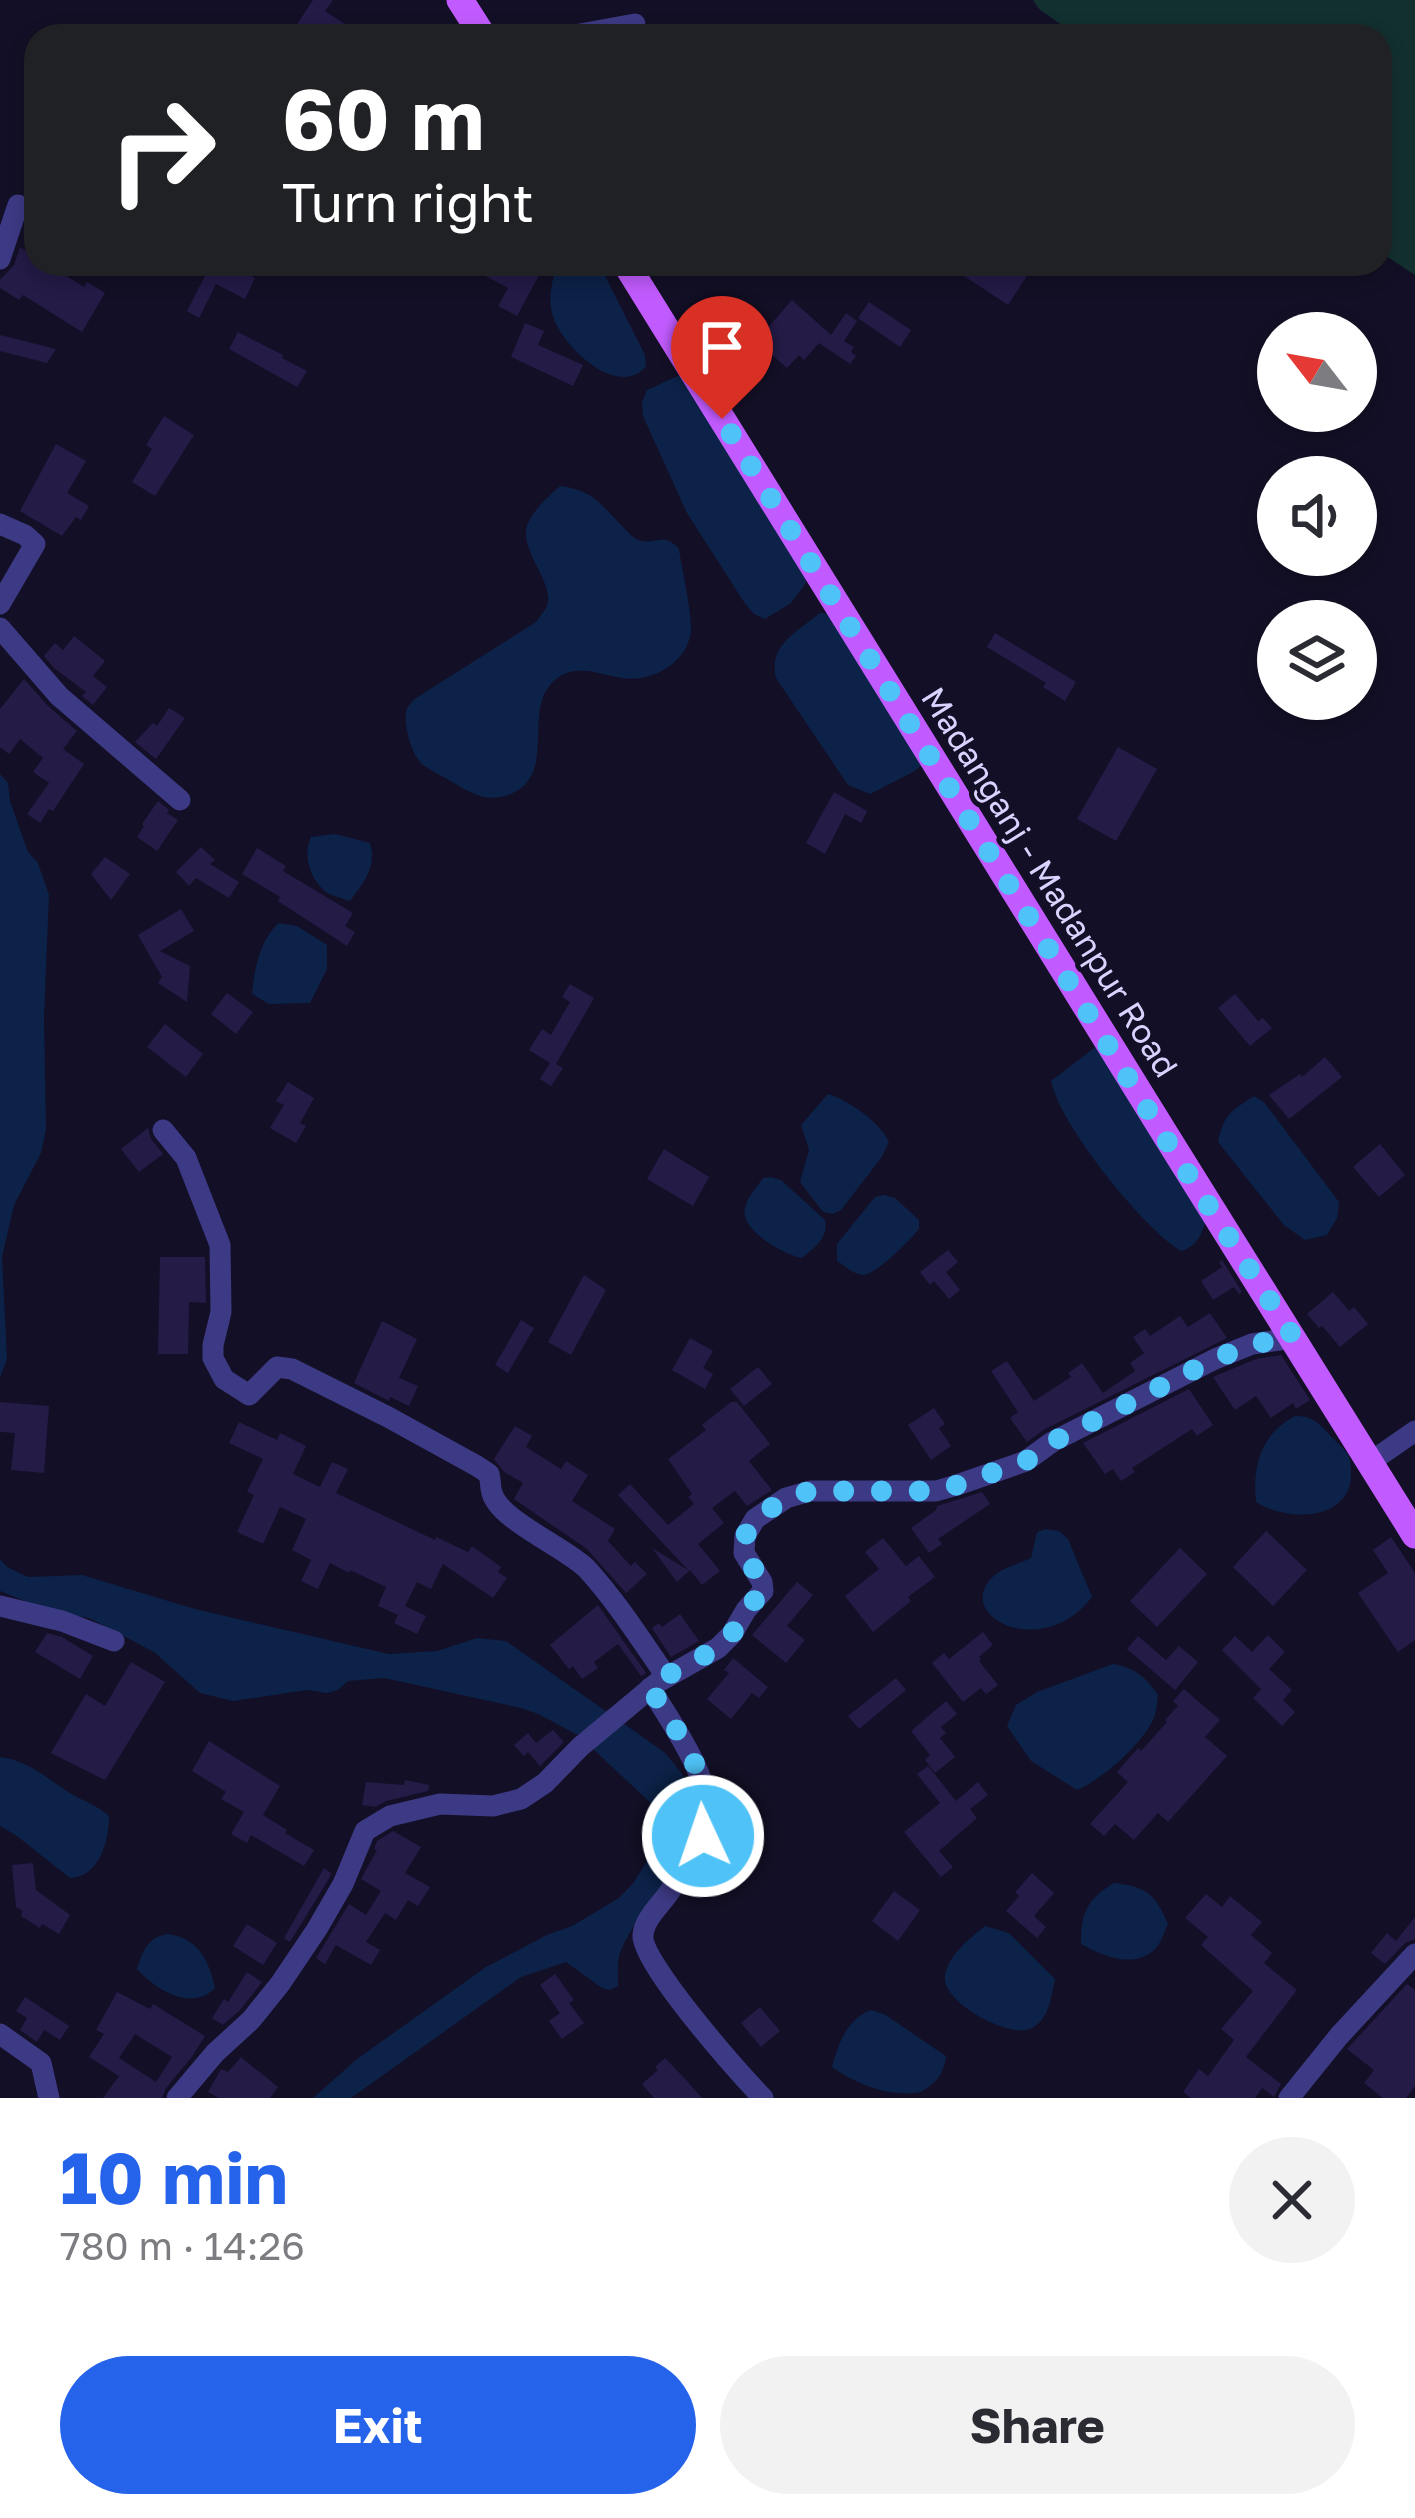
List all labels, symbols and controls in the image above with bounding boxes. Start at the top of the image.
text: 60 m [282,68,484,168]
icon: right [84,72,240,228]
text: Turn right [282,169,534,234]
pin [671,296,773,419]
north arrow [1257,312,1377,432]
map controls [1257,312,1377,720]
icon: arrive [689,314,755,380]
button: sound [1257,456,1377,576]
button: layers [1257,600,1377,720]
street label: Madanganj - Madanpur Road [914,680,1187,1084]
position arrow [640,1773,766,1899]
text: 10 min [60,2133,288,2220]
button: close [1229,2137,1355,2263]
text: 780 m · 14:26 [60,2222,305,2269]
button: Exit [60,2356,696,2494]
button: Share [720,2356,1355,2494]

